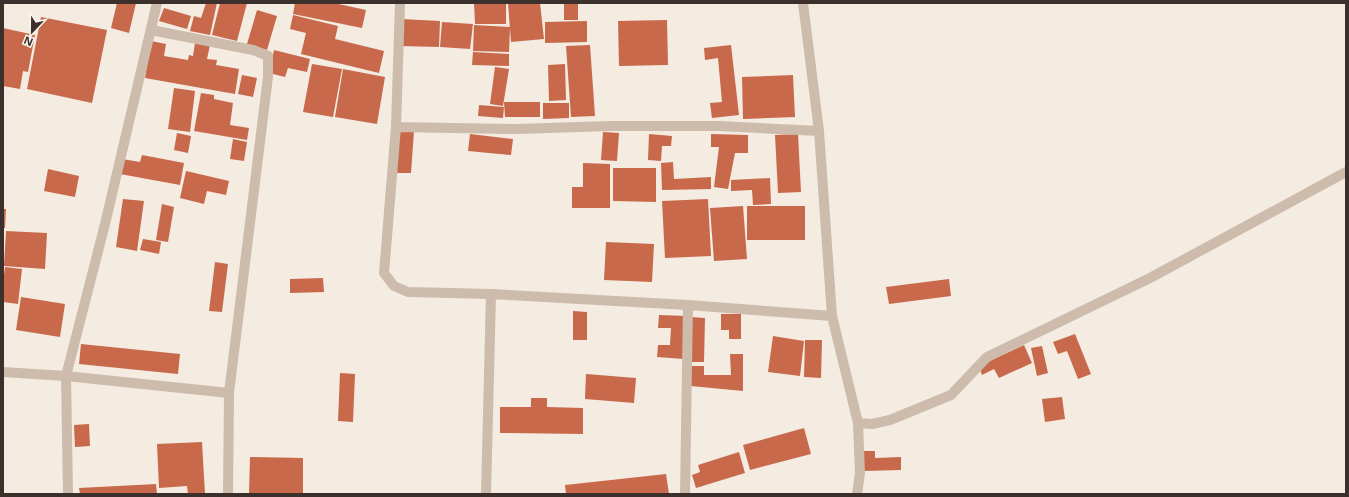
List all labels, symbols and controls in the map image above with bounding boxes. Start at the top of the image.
north arrow [12,12,52,52]
text: N [21,33,35,50]

